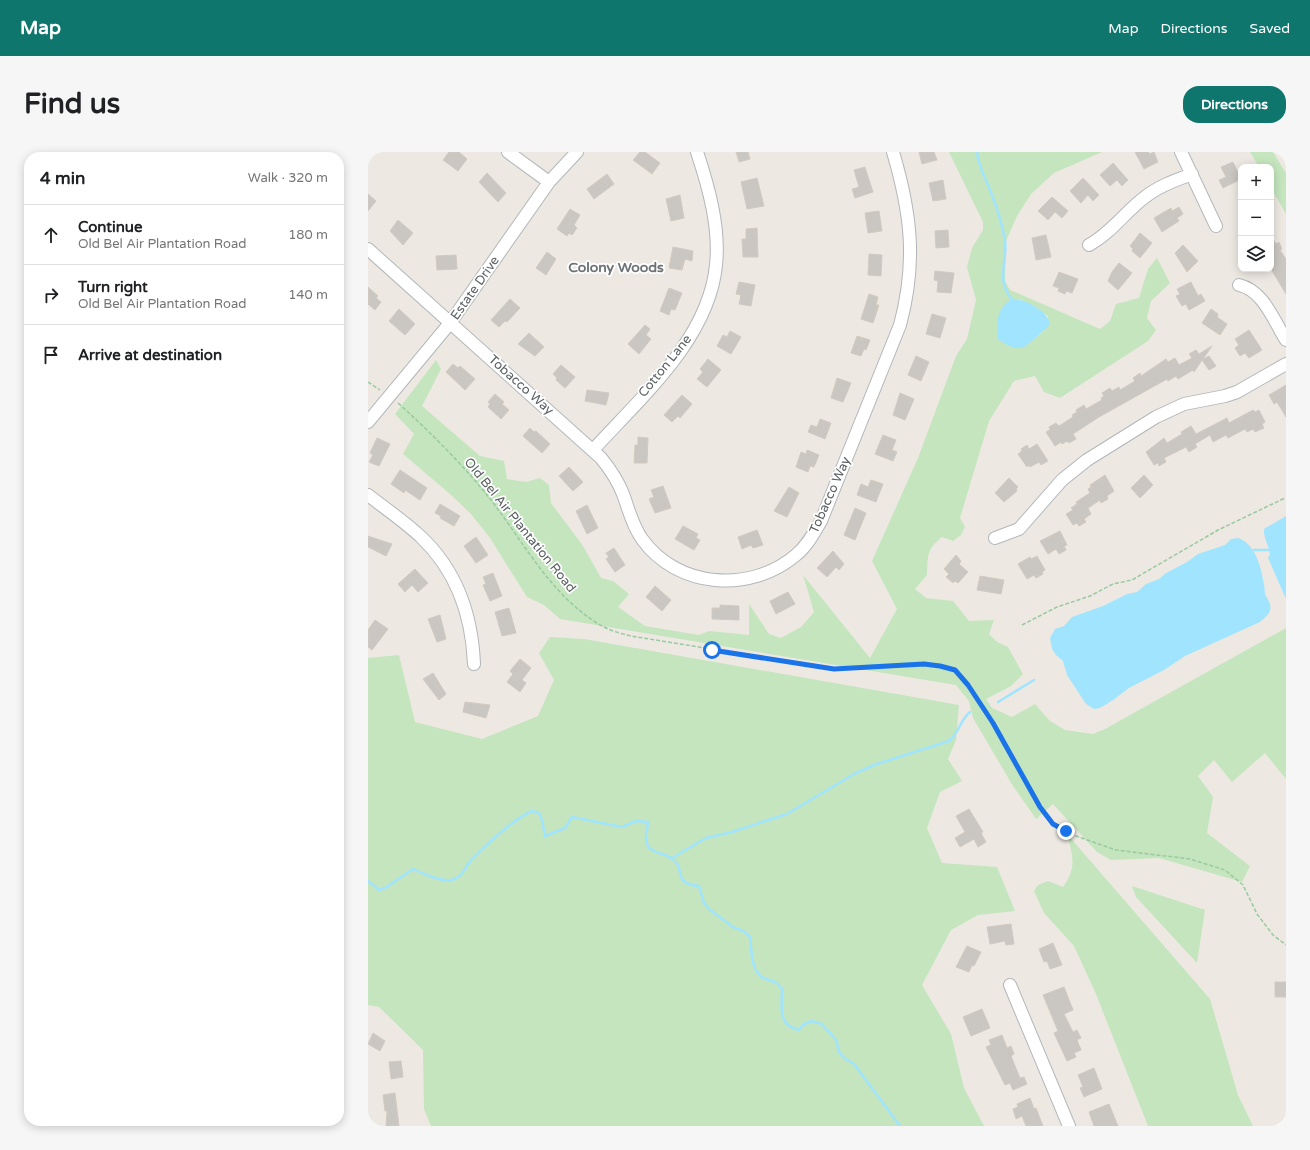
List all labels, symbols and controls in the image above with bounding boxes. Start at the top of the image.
text: Map [20,17,61,39]
text: Map [1108,20,1139,37]
text: Directions [1161,20,1228,37]
text: Saved [1250,20,1290,37]
button: Directions [1183,86,1286,123]
text: Find us [24,87,120,121]
map controls [1238,164,1274,272]
button: + [1238,164,1274,200]
text: 4 min [40,168,85,189]
text: Walk · 320 m [248,170,328,186]
button: − [1238,200,1274,236]
text: Continue [78,218,142,236]
icon: ahead [40,224,62,246]
text: 180 m [288,227,328,243]
text: Old Bel Air Plantation Road [78,236,247,252]
button: layers [1238,236,1274,272]
street label: Estate Drive [447,253,503,323]
district label: Colony Woods [568,259,664,276]
text: Turn right [78,278,148,296]
icon: right [40,284,62,306]
text: 140 m [288,287,328,303]
text: Old Bel Air Plantation Road [78,296,247,312]
street label: Cotton Lane [635,332,695,400]
icon: arrive [40,344,62,366]
text: Arrive at destination [78,346,222,364]
street label: Tobacco Way [485,352,557,418]
street label: Old Bel Air Plantation Road [461,454,579,596]
street label: Tobacco Way [806,454,854,536]
route start [703,641,721,659]
route end [1057,822,1075,840]

